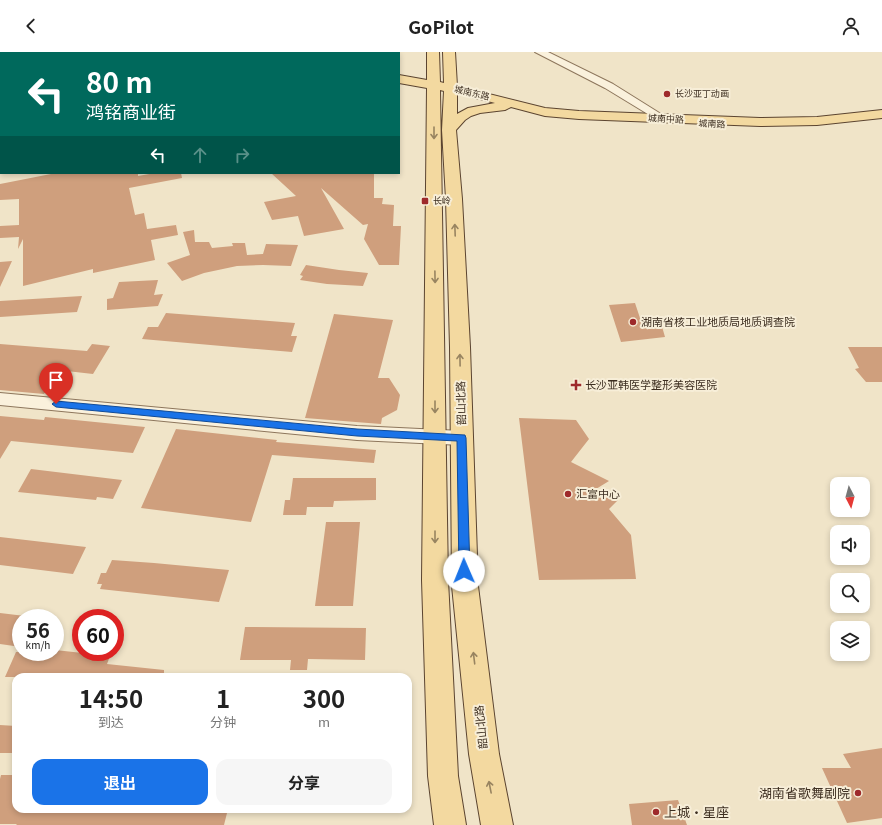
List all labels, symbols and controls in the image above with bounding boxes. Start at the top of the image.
text: GoPilot [408,13,474,39]
icon: back [20,15,42,37]
icon: person [840,15,862,37]
text: 80 m [86,61,152,101]
icon: left [20,68,72,120]
street label: 城南东路 [453,82,491,103]
place label: 长沙亚丁动画 [675,87,729,100]
marker: 长沙亚丁动画 [662,89,672,99]
text: 鸿铭商业街 [86,98,176,124]
street label: 城南中路 [648,111,684,126]
street label: 城南路 [698,116,726,131]
one-way arrow [430,126,438,139]
icon: left [147,144,169,166]
icon: ahead [189,144,211,166]
icon: right [231,144,253,166]
place label: 长岭 [433,194,451,207]
marker: 长岭 [420,196,430,206]
one-way arrow [452,224,459,237]
one-way arrow [431,270,439,283]
place label: 湖南省核工业地质局地质调查院 [641,313,795,329]
marker: 湖南省核工业地质局地质调查院 [628,317,638,327]
one-way arrow [457,354,464,367]
pin [39,363,73,404]
icon: arrive [45,369,67,391]
place label: 长沙亚韩医学整形美容医院 [585,376,717,392]
marker: 长沙亚韩医学整形美容医院 [570,379,582,391]
street label: 韶山北路 [452,381,468,425]
one-way arrow [431,400,439,413]
north arrow [830,477,870,517]
map controls [830,477,870,661]
place label: 汇富中心 [576,485,620,501]
marker: 汇富中心 [563,489,573,499]
button: sound [830,525,870,565]
one-way arrow [431,530,439,543]
position arrow [443,550,485,592]
button: search [830,573,870,613]
speed limit sign: 60 [72,609,124,661]
text: 56 [26,615,50,644]
button: layers [830,621,870,661]
text: km/h [26,637,50,652]
one-way arrow [470,652,478,665]
text: 14:50 [79,680,143,715]
text: 1 [216,680,230,715]
text: 300 [303,680,345,715]
street label: 韶山北路 [470,704,490,750]
text: 到达 [98,712,124,731]
text: 分钟 [210,712,236,731]
text: m [318,712,330,731]
button: 退出 [32,759,208,805]
button: 分享 [216,759,392,805]
one-way arrow [485,781,493,794]
place label: 湖南省歌舞剧院 [759,783,850,802]
marker: 湖南省歌舞剧院 [853,788,863,798]
place label: 上城·星座 [664,802,729,821]
marker: 上城·星座 [651,807,661,817]

